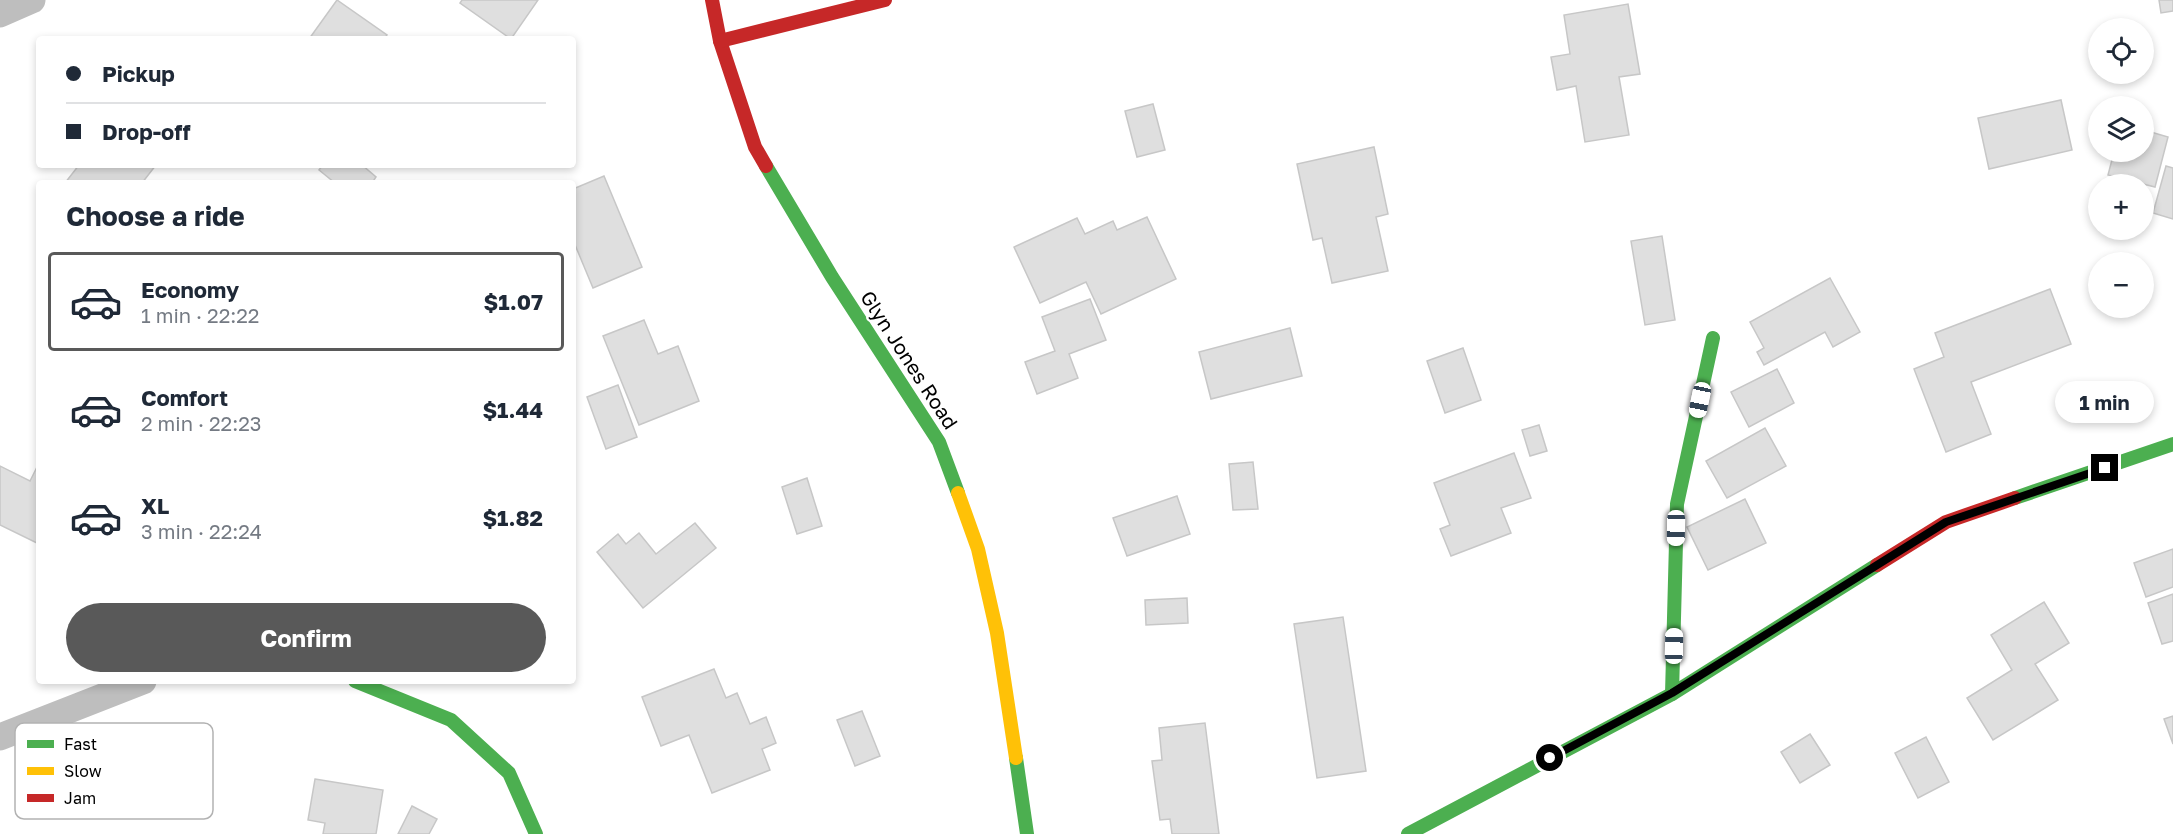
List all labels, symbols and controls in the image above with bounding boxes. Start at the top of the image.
map controls [2088,18,2154,318]
button: locate [2088,18,2154,84]
text: Pickup [102,60,175,87]
button: layers [2088,96,2154,162]
text: Drop-off [102,118,191,145]
button: + [2088,174,2154,240]
text: Choose a ride [66,200,245,232]
button: − [2088,252,2154,318]
icon: car [69,275,123,329]
text: Economy [141,276,239,303]
street label: Glyn Jones Road [856,286,964,433]
text: $1.07 [484,288,543,315]
text: 1 min · 22:22 [141,303,259,327]
car [1687,381,1713,419]
callout: 1 min [2056,381,2154,423]
icon: car [69,383,123,437]
text: Comfort [141,384,228,411]
text: 1 min [2079,390,2130,414]
text: $1.44 [482,396,543,423]
text: 2 min · 22:23 [141,411,261,435]
route end [2091,454,2118,481]
icon: car [69,491,123,545]
text: XL [141,492,169,519]
text: $1.82 [482,504,543,531]
car [1667,510,1685,546]
text: 3 min · 22:24 [141,519,262,543]
button: Confirm [66,603,546,672]
car [1665,628,1683,664]
legend [15,723,213,819]
text: Fast [64,734,97,754]
route start [1536,744,1563,771]
text: Slow [64,761,102,781]
text: Jam [64,788,96,808]

